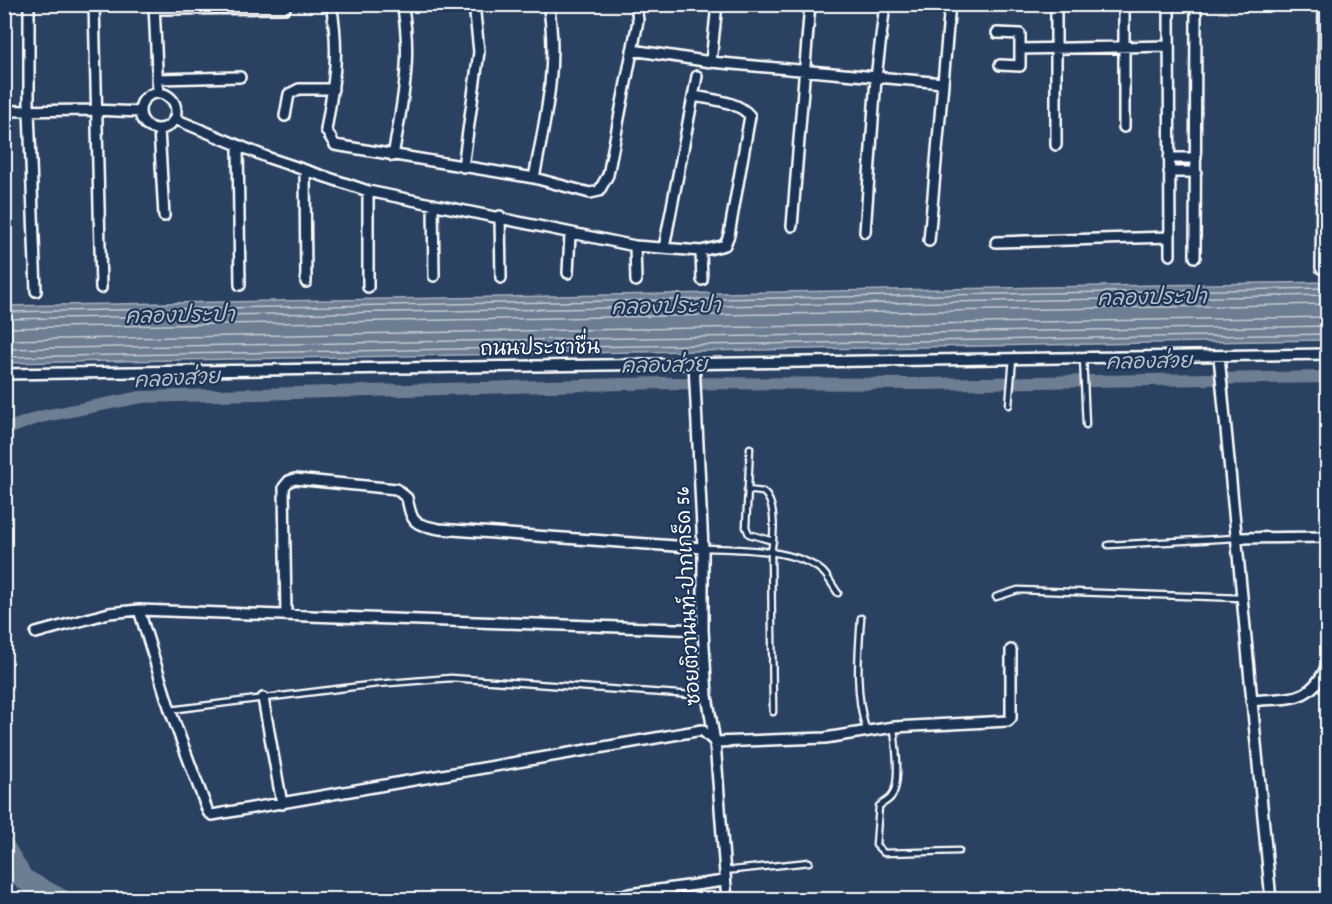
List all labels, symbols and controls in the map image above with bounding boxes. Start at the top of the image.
water label: คลองประปา [1097,284,1209,316]
water label: คลองประปา [611,293,723,325]
water label: คลองประปา [125,302,237,334]
street label: ถนนประชาชื่น [480,327,601,365]
water label: คลองส่วย [1106,347,1195,380]
water label: คลองส่วย [621,351,710,384]
water label: คลองส่วย [133,363,223,398]
street label: ซอยติวานนท์-ปากเกร็ด 56 [668,486,710,706]

